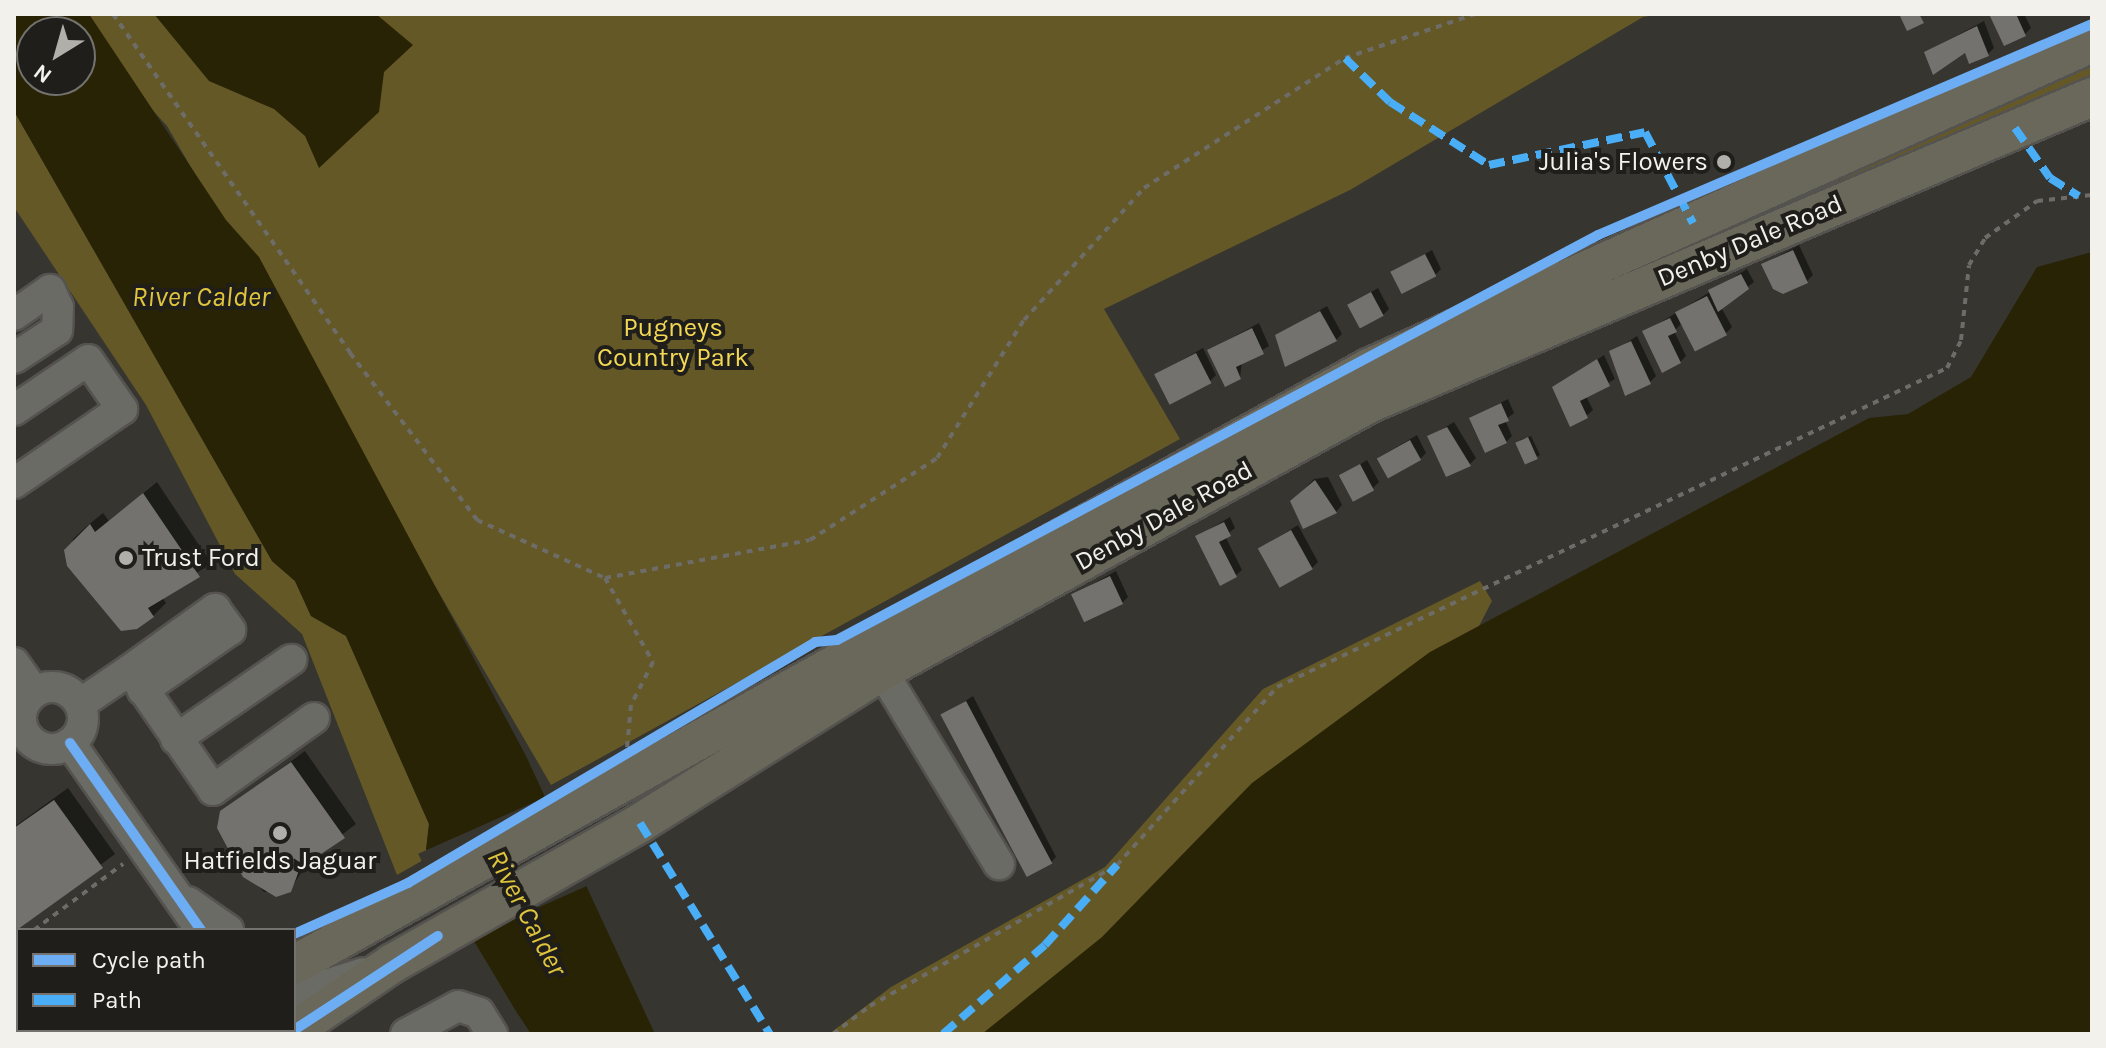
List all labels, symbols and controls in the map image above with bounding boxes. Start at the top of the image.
north arrow [16,16,96,96]
text: N [29,58,57,89]
place label: Julia's Flowers [1539,146,1708,178]
marker: Julia's Flowers [1715,153,1733,171]
street label: Denby Dale Road [1653,188,1847,294]
water label: River Calder [132,280,270,314]
park label: Pugneys Country Park [597,312,749,374]
street label: Denby Dale Road [1070,454,1258,578]
place label: Trust Ford [142,542,260,574]
marker: Trust Ford [117,549,135,567]
marker: Hatfields Jaguar [271,824,289,842]
water label: River Calder [480,844,574,982]
place label: Hatfields Jaguar [184,845,376,877]
legend [16,928,296,1032]
text: Cycle path [92,946,206,974]
text: Path [92,986,142,1014]

